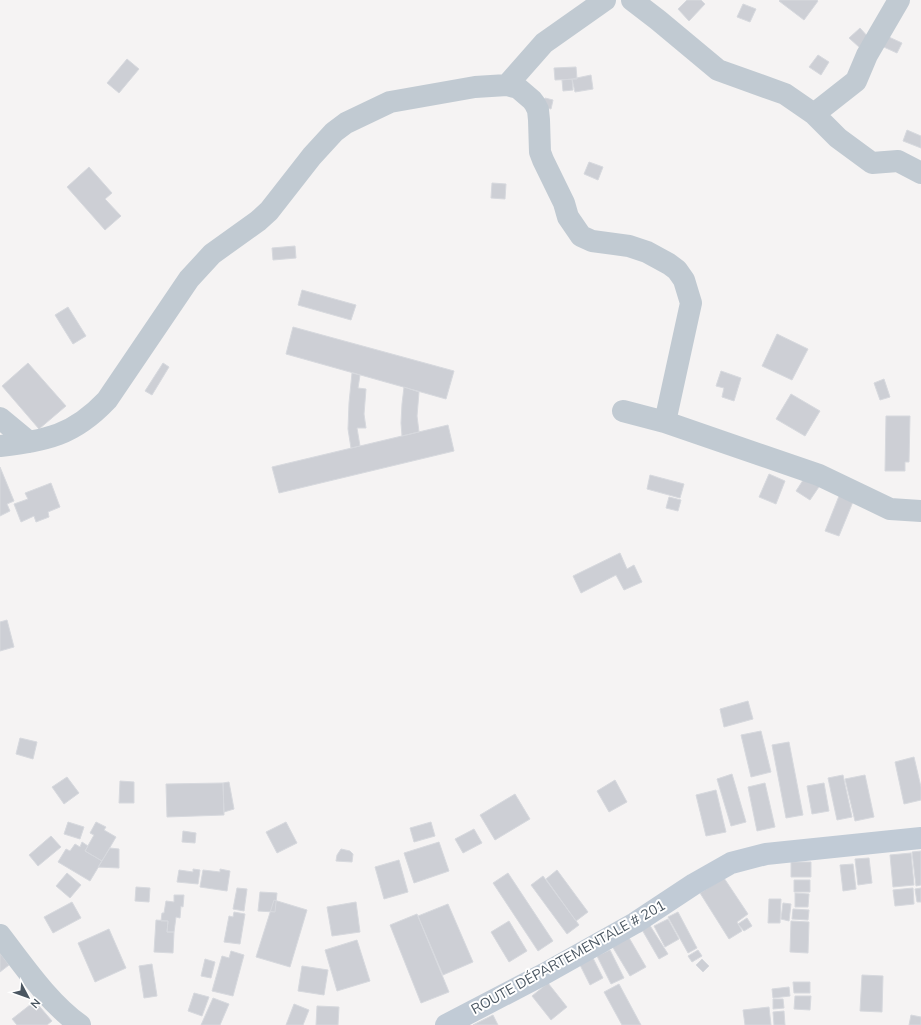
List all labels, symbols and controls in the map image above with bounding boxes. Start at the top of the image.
street label: ROUTE DÉPARTEMENTALE # 201 [468,896,668,1018]
north arrow [8,977,48,1017]
text: N [28,996,44,1011]

